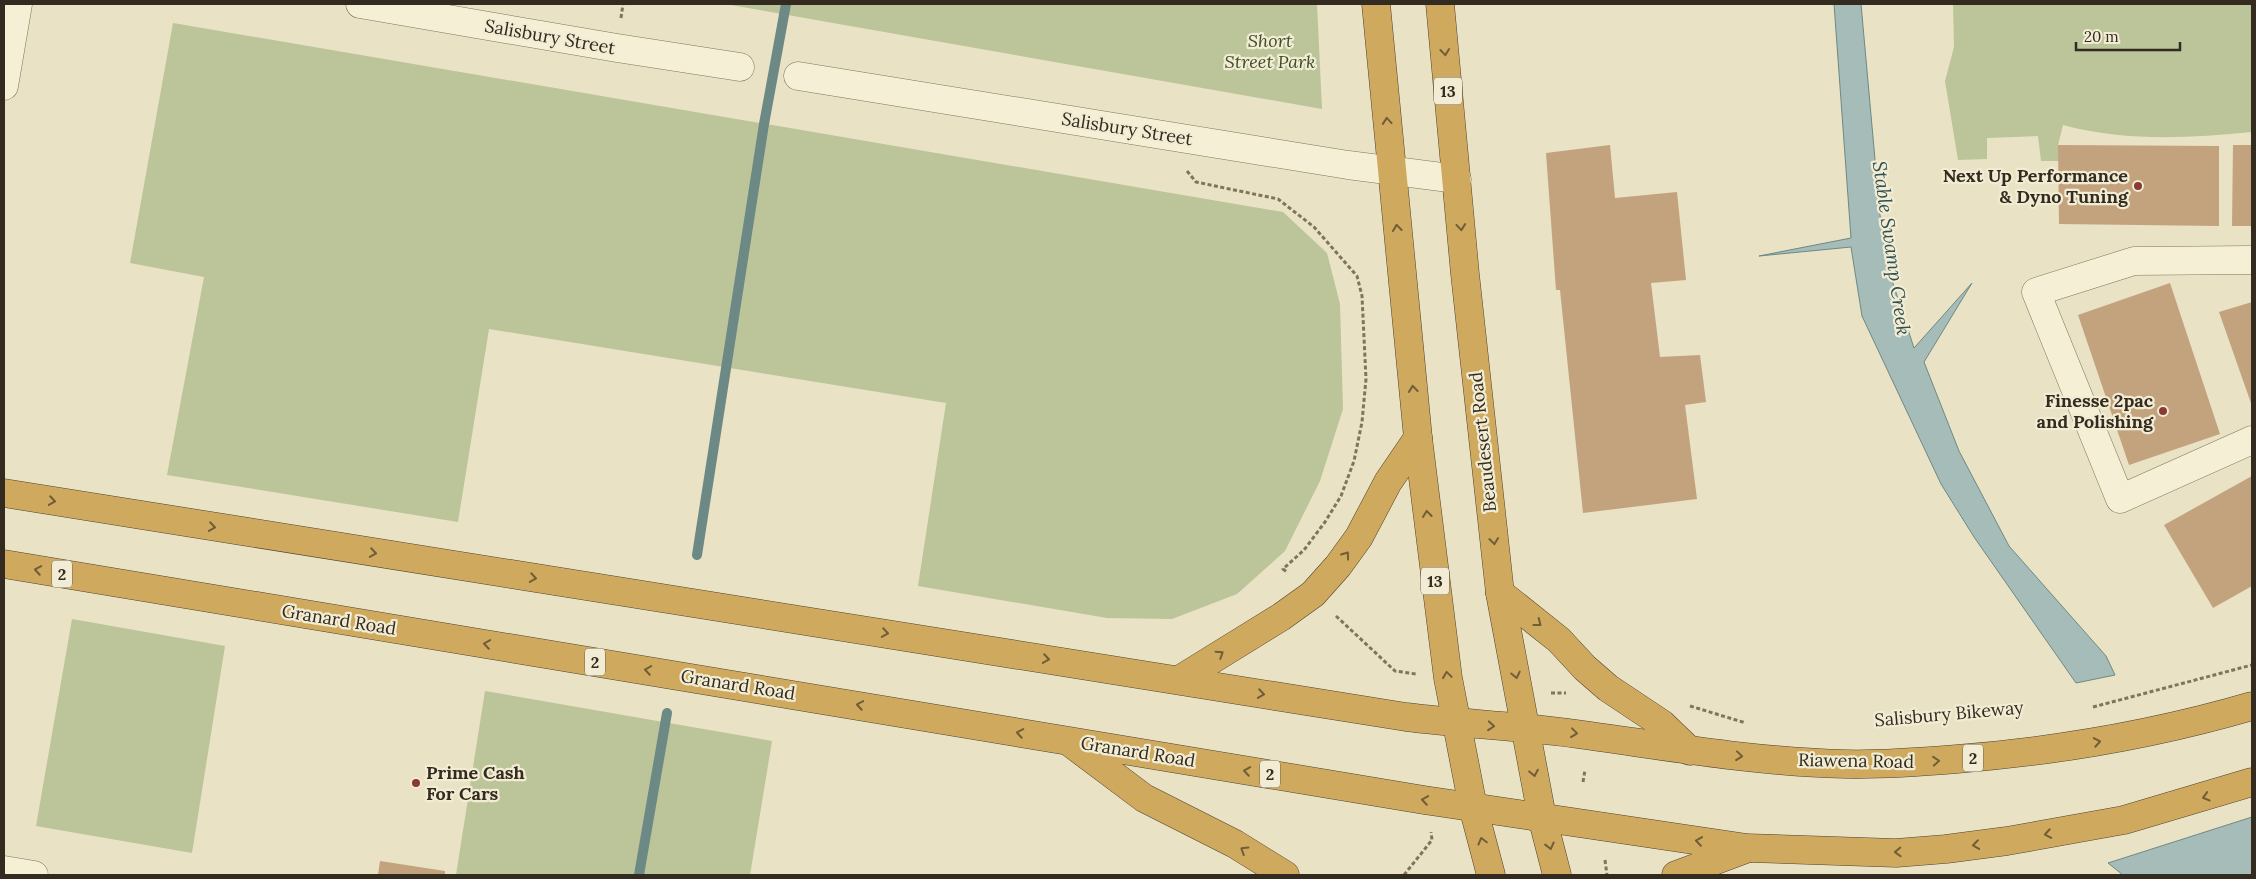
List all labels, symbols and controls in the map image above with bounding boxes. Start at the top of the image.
street label: Salisbury Street [483,14,617,59]
scale bar [2076,20,2180,52]
text: 20 m [2084,27,2119,46]
park label: Short Street Park [1225,29,1315,73]
one-way arrow [1439,49,1450,57]
road number: 13 [1434,78,1462,104]
street label: Salisbury Street [1060,107,1194,150]
one-way arrow [1382,117,1393,125]
water label: Stable Swamp Creek [1868,159,1916,337]
place label: Next Up Performance & Dyno Tuning [1943,164,2129,208]
marker: Next Up Performance & Dyno Tuning [2132,180,2144,192]
one-way arrow [1392,223,1403,231]
one-way arrow [1455,223,1466,231]
street label: Beaudesert Road [1464,371,1501,513]
one-way arrow [1408,385,1419,393]
place label: Finesse 2pac and Polishing [2037,389,2154,433]
marker: Finesse 2pac and Polishing [2157,405,2169,417]
one-way arrow [48,495,56,505]
one-way arrow [1422,509,1433,517]
one-way arrow [208,521,217,531]
one-way arrow [1488,537,1499,545]
one-way arrow [368,547,377,557]
one-way arrow [1340,551,1349,561]
road number: 2 [52,560,72,588]
one-way arrow [34,565,43,575]
road number: 13 [1421,568,1449,594]
one-way arrow [530,572,538,583]
street label: Granard Road [280,599,398,640]
one-way arrow [1532,618,1541,626]
one-way arrow [881,628,890,638]
one-way arrow [483,639,491,650]
road number: 2 [585,649,605,676]
one-way arrow [1214,651,1223,660]
one-way arrow [1041,654,1050,664]
street label: Granard Road [679,664,797,705]
one-way arrow [643,666,652,676]
one-way arrow [1443,671,1453,679]
one-way arrow [1510,671,1521,680]
one-way arrow [1257,688,1266,698]
street label: Salisbury Bikeway [1873,695,2025,731]
one-way arrow [855,701,864,711]
one-way arrow [1487,720,1495,731]
one-way arrow [1570,727,1578,738]
one-way arrow [1016,728,1024,738]
street label: Granard Road [1079,731,1197,772]
one-way arrow [2092,737,2101,747]
road number: 2 [1963,744,1983,771]
street label: Riawena Road [1798,748,1914,773]
one-way arrow [1735,750,1743,761]
one-way arrow [1932,756,1940,767]
place label: Prime Cash For Cars [426,761,525,805]
road number: 2 [1260,761,1280,788]
one-way arrow [1243,766,1251,776]
one-way arrow [1528,769,1539,778]
marker: Prime Cash For Cars [410,777,422,789]
one-way arrow [2202,791,2210,801]
one-way arrow [1420,795,1428,806]
one-way arrow [2043,828,2052,838]
one-way arrow [1695,836,1703,847]
one-way arrow [1477,837,1488,846]
one-way arrow [1972,839,1980,850]
one-way arrow [1544,842,1555,851]
one-way arrow [1240,846,1249,856]
one-way arrow [1893,847,1901,858]

